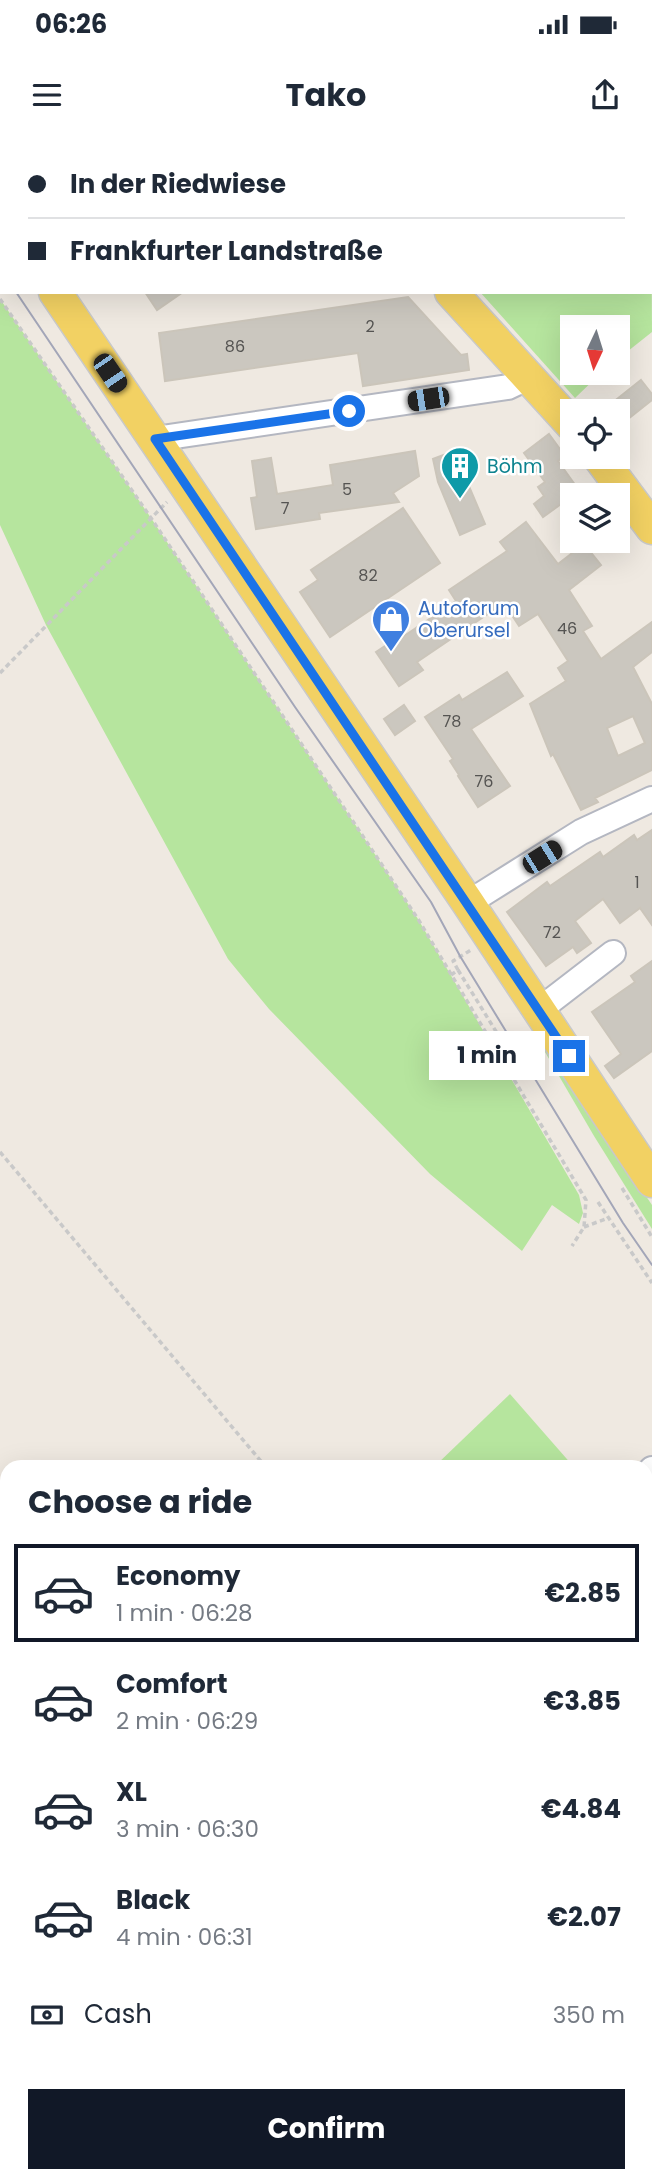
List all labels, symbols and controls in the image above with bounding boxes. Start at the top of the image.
text: 06:26 [35,6,107,42]
text: Tako [286,72,366,117]
icon: menu [28,76,66,114]
icon: share [586,76,624,114]
text: In der Riedwiese [70,166,286,202]
text: Frankfurter Landstraße [70,233,383,269]
house number: 2 [365,315,375,338]
north arrow [560,315,630,385]
map controls [560,315,630,553]
house number: 86 [225,335,245,358]
car [90,350,131,396]
car [406,385,451,413]
route start [333,395,365,427]
button: locate [560,399,630,469]
building icon: Böhm [439,445,481,500]
place label: Böhm [487,453,543,480]
house number: 5 [342,478,352,501]
button: layers [560,483,630,553]
house number: 7 [281,497,290,520]
house number: 82 [358,564,378,587]
place label: Autoforum Oberursel [418,595,519,644]
shop icon: Autoforum Oberursel [370,598,412,653]
house number: 46 [557,617,577,640]
house number: 78 [443,710,461,733]
house number: 76 [475,770,493,793]
car [519,837,566,877]
house number: 1 [634,871,640,894]
house number: 72 [543,921,561,944]
callout: 1 min [429,1032,544,1080]
text: 1 min [457,1039,517,1071]
route end [553,1040,585,1072]
text: Choose a ride [28,1479,252,1524]
text: Economy [116,1558,240,1594]
icon: car [32,1562,95,1625]
text: €2.85 [544,1575,621,1611]
text: 1 min · 06:28 [116,1597,252,1629]
text: Comfort [116,1666,228,1702]
icon: car [32,1670,95,1733]
text: €3.85 [543,1683,621,1719]
text: 2 min · 06:29 [116,1705,258,1737]
text: XL [116,1774,147,1810]
icon: car [32,1778,95,1841]
text: €4.84 [541,1791,621,1827]
text: 3 min · 06:30 [116,1813,259,1845]
text: Black [116,1882,190,1918]
icon: car [32,1886,95,1949]
text: €2.07 [547,1899,621,1935]
text: 4 min · 06:31 [116,1921,253,1953]
icon: cash [28,1996,66,2034]
text: Cash [84,1996,152,2032]
text: 350 m [553,1999,625,2031]
button: Confirm [28,2089,625,2169]

